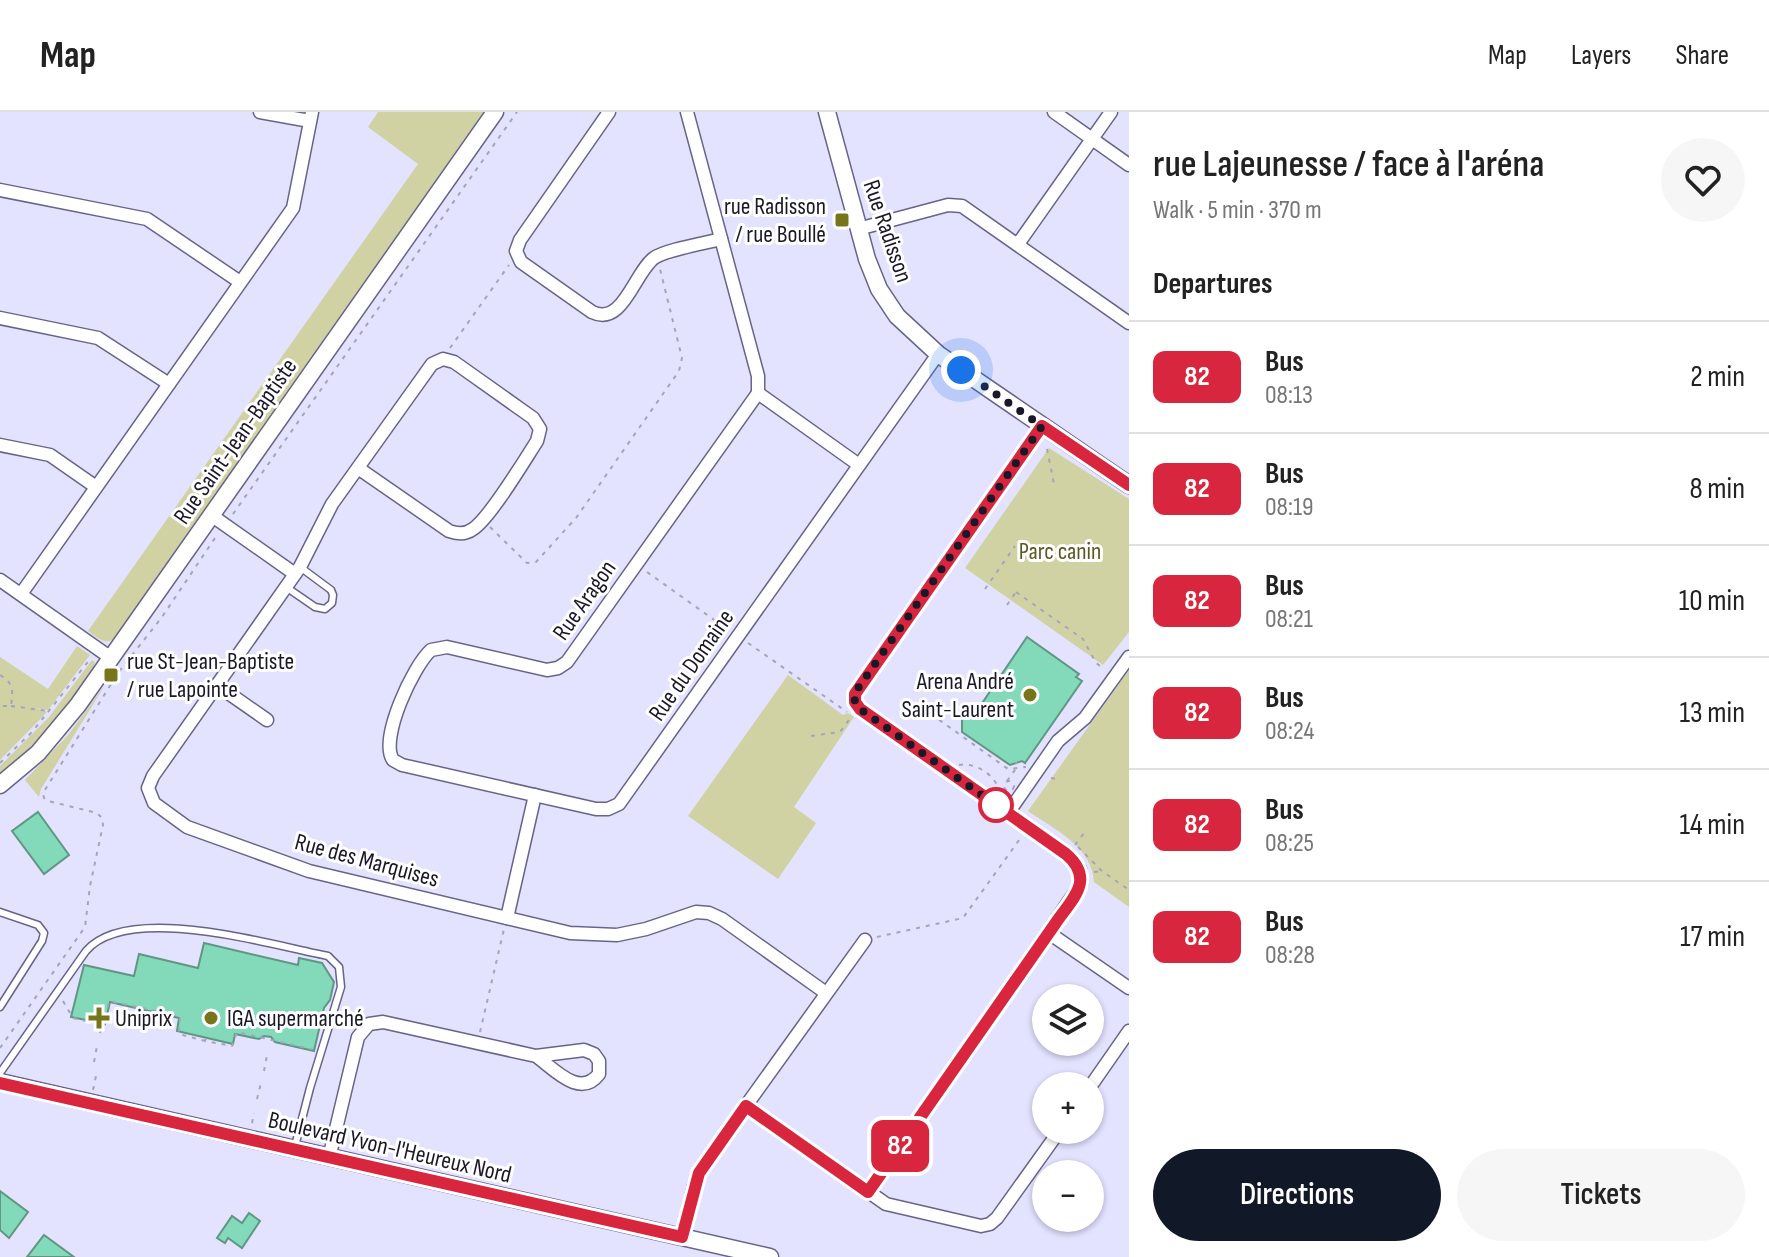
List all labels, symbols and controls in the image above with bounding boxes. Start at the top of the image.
text: Map [40,33,96,78]
text: Map [1488,39,1527,72]
text: Layers [1571,39,1631,72]
text: Share [1675,39,1729,72]
button: heart [1661,138,1745,222]
text: rue Lajeunesse / face à l'aréna [1153,142,1544,187]
street label: Rue Radisson [857,176,919,286]
place label: rue Radisson / rue Boullé [724,192,826,249]
text: Walk · 5 min · 370 m [1153,195,1322,226]
marker: rue Radisson / rue Boullé [833,211,851,229]
text: Departures [1153,266,1273,302]
text: Bus [1265,344,1304,380]
your location [941,350,981,390]
street label: Rue Saint-Jean-Baptiste [167,353,303,530]
text: 2 min [1690,359,1745,395]
text: 82 [1184,360,1210,393]
text: 08:13 [1265,380,1313,411]
text: Bus [1265,456,1304,492]
text: 8 min [1689,471,1745,507]
text: 82 [1184,472,1210,505]
text: 08:19 [1265,492,1314,523]
park label: Parc canin [1019,537,1101,566]
street label: Rue Aragon [546,555,622,646]
text: Bus [1265,568,1304,604]
text: 10 min [1679,583,1745,619]
text: 82 [1184,584,1210,617]
street label: Rue du Domaine [642,604,740,727]
text: 08:21 [1265,604,1313,635]
place label: rue St-Jean-Baptiste / rue Lapointe [127,647,294,704]
marker: rue St-Jean-Baptiste / rue Lapointe [102,666,120,684]
place label: Arena André Saint-Laurent [901,667,1014,724]
text: Bus [1265,680,1304,716]
marker: Arena André Saint-Laurent [1021,686,1039,704]
text: 13 min [1679,695,1745,731]
text: 82 [1184,696,1210,729]
text: 08:24 [1265,716,1314,747]
unlabelled marker [979,788,1013,822]
text: Bus [1265,792,1304,828]
text: 14 min [1680,807,1745,843]
text: 82 [1184,808,1210,841]
street label: Rue des Marquises [292,827,442,894]
text: 08:25 [1265,828,1314,859]
text: Bus [1265,904,1304,940]
text: 17 min [1680,919,1745,955]
text: 82 [1184,920,1210,953]
text: 08:28 [1265,940,1315,971]
map controls [1032,984,1104,1232]
button: layers [1032,984,1104,1056]
place label: Uniprix [115,1004,172,1033]
place label: IGA supermarché [227,1004,364,1033]
marker: Uniprix [90,1009,108,1027]
marker: IGA supermarché [202,1009,220,1027]
button: + [1032,1072,1104,1144]
street label: Boulevard Yvon-l'Heureux Nord [265,1105,514,1190]
line badge: 82 [864,1120,936,1172]
text: 82 [887,1129,913,1162]
button: Directions [1153,1149,1441,1241]
button: Tickets [1457,1149,1745,1241]
button: − [1032,1160,1104,1232]

